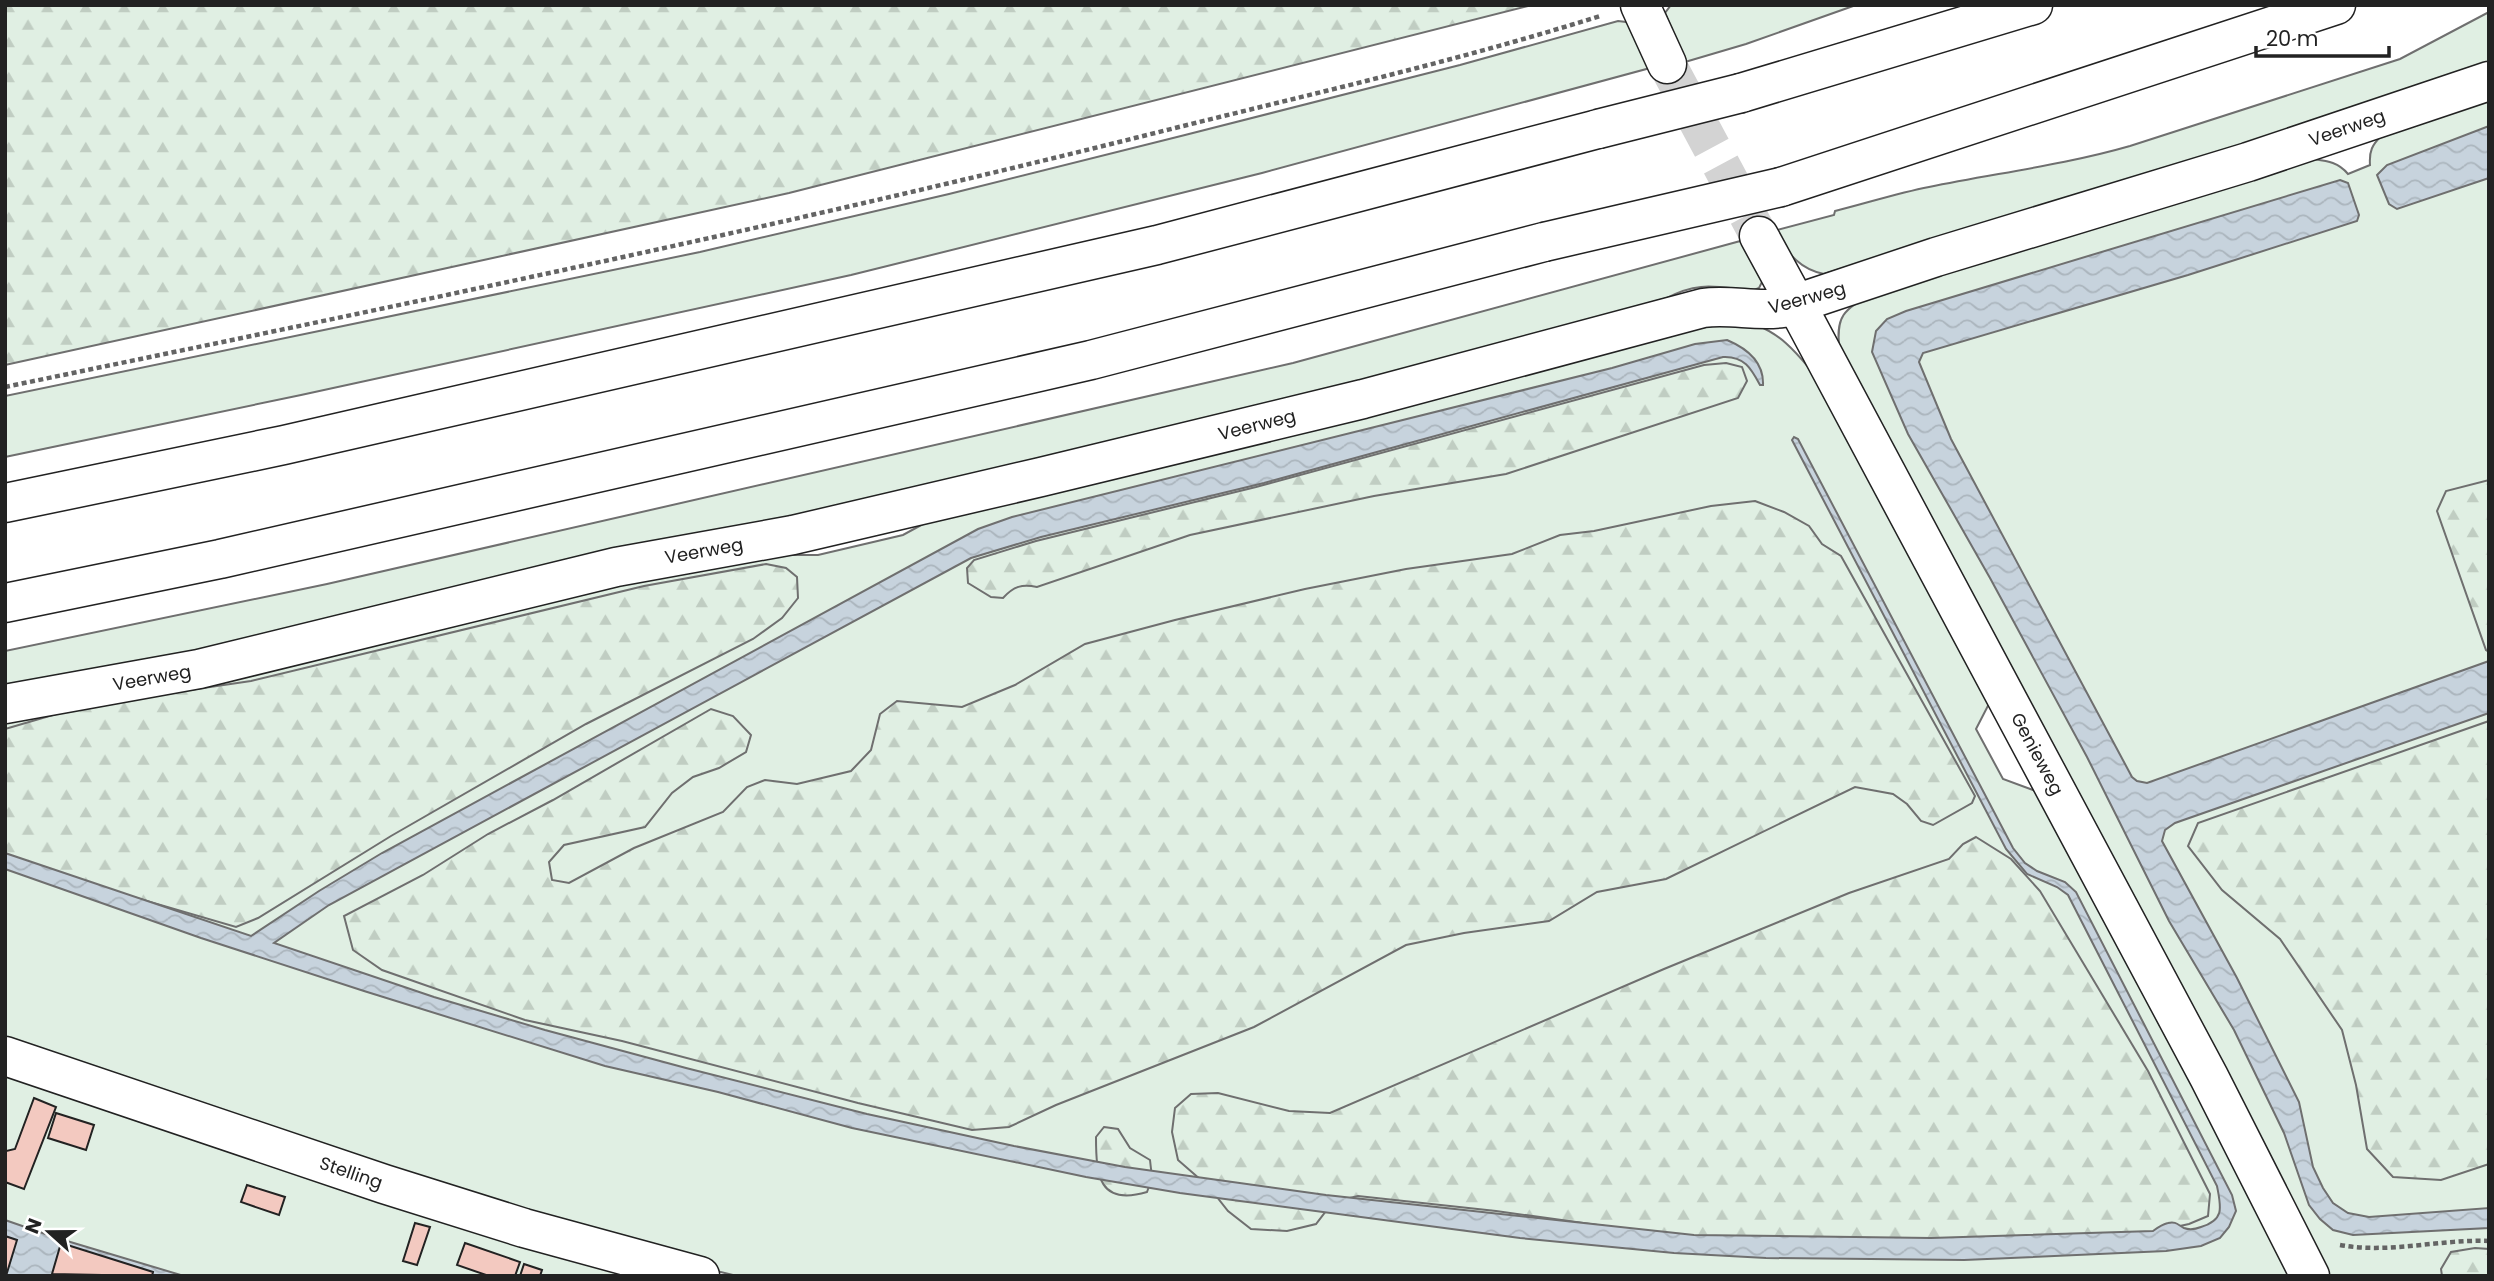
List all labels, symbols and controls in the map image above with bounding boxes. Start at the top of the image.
scale bar [2256,14,2389,58]
text: 20 m [2266,24,2319,53]
street label: Veerweg [2305,103,2388,152]
street label: Veerweg [1765,275,1848,320]
street label: Veerweg [1215,403,1298,446]
street label: Veerweg [663,531,745,570]
street label: Veerweg [111,658,193,697]
street label: Genieweg [2005,708,2070,800]
street label: Stelling [316,1150,386,1195]
north arrow [14,1197,84,1267]
text: N [18,1215,49,1238]

